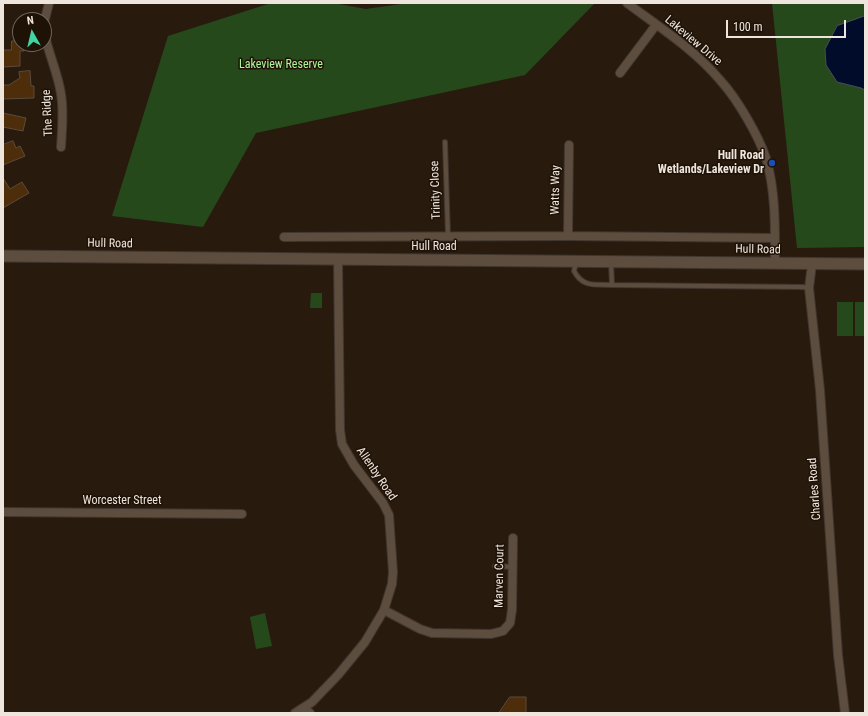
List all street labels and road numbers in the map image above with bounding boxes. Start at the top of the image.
street label: Lakeview Drive [661,13,725,69]
street label: The Ridge [40,89,56,137]
street label: Trinity Close [428,160,444,220]
street label: Watts Way [548,165,564,215]
street label: Hull Road [87,236,133,252]
street label: Hull Road [411,240,457,254]
street label: Hull Road [735,242,781,258]
street label: Allenby Road [353,444,399,504]
street label: Charles Road [806,457,824,521]
street label: Worcester Street [83,494,161,508]
street label: Marven Court [492,544,508,608]

